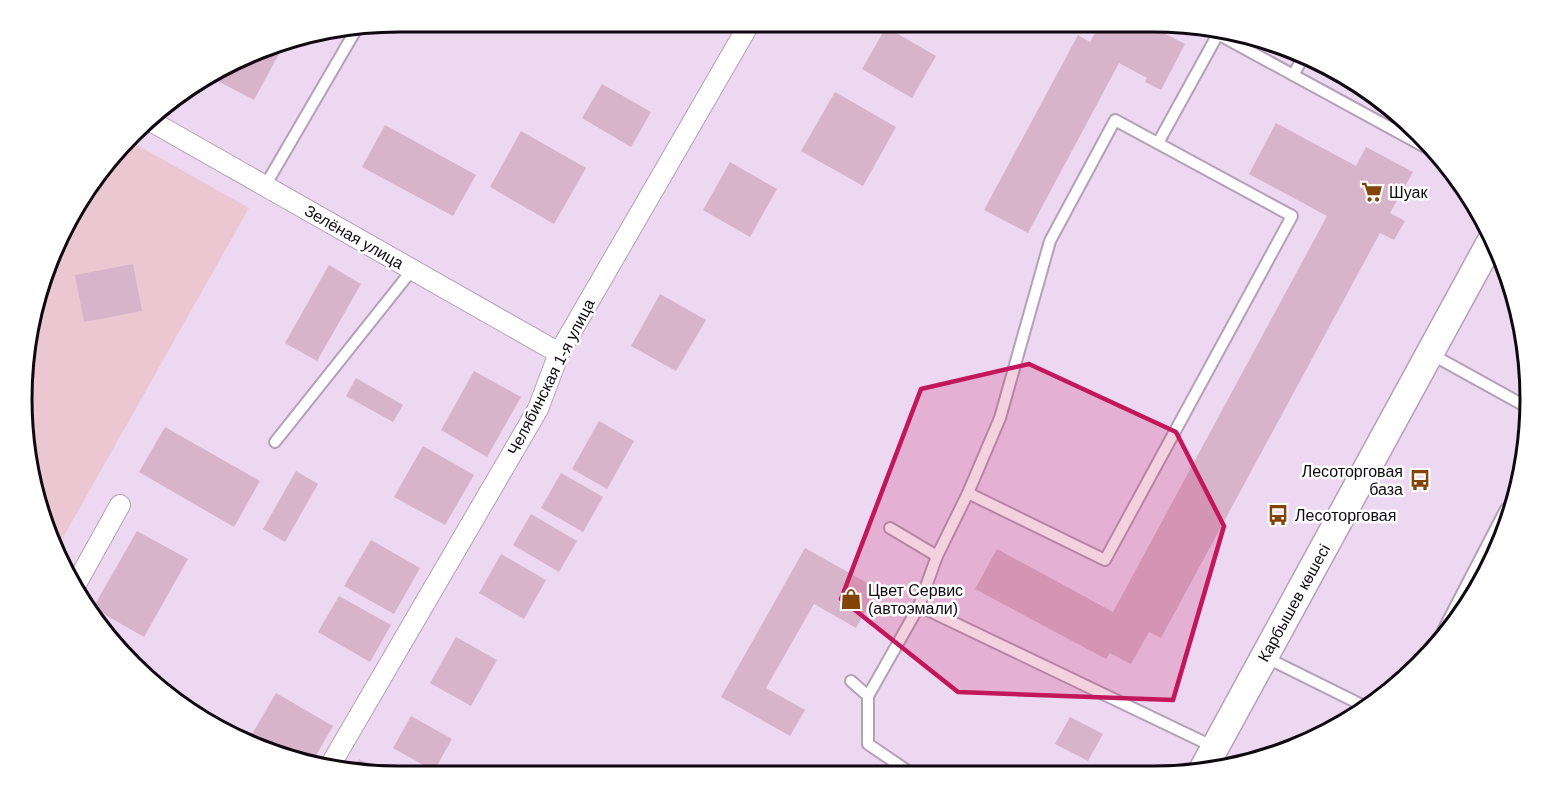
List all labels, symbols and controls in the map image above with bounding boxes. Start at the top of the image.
supermarket icon: Шуак [1360,180,1384,204]
place label: Шуак [1389,184,1428,201]
street label: Зелёная улица [302,202,406,272]
street label: Челябинская 1-я улица [504,296,598,458]
place label: Лесоторговая база [1302,463,1403,498]
bus stop icon: Лесоторговая база [1408,468,1432,492]
bus stop icon: Лесоторговая [1266,503,1290,527]
place label: Лесоторговая [1295,507,1396,524]
street label: Карбышев көшесі [1255,541,1333,665]
place label: Цвет Сервис (автоэмали) [868,582,963,617]
shop icon: Цвет Сервис (автоэмали) [839,587,863,611]

